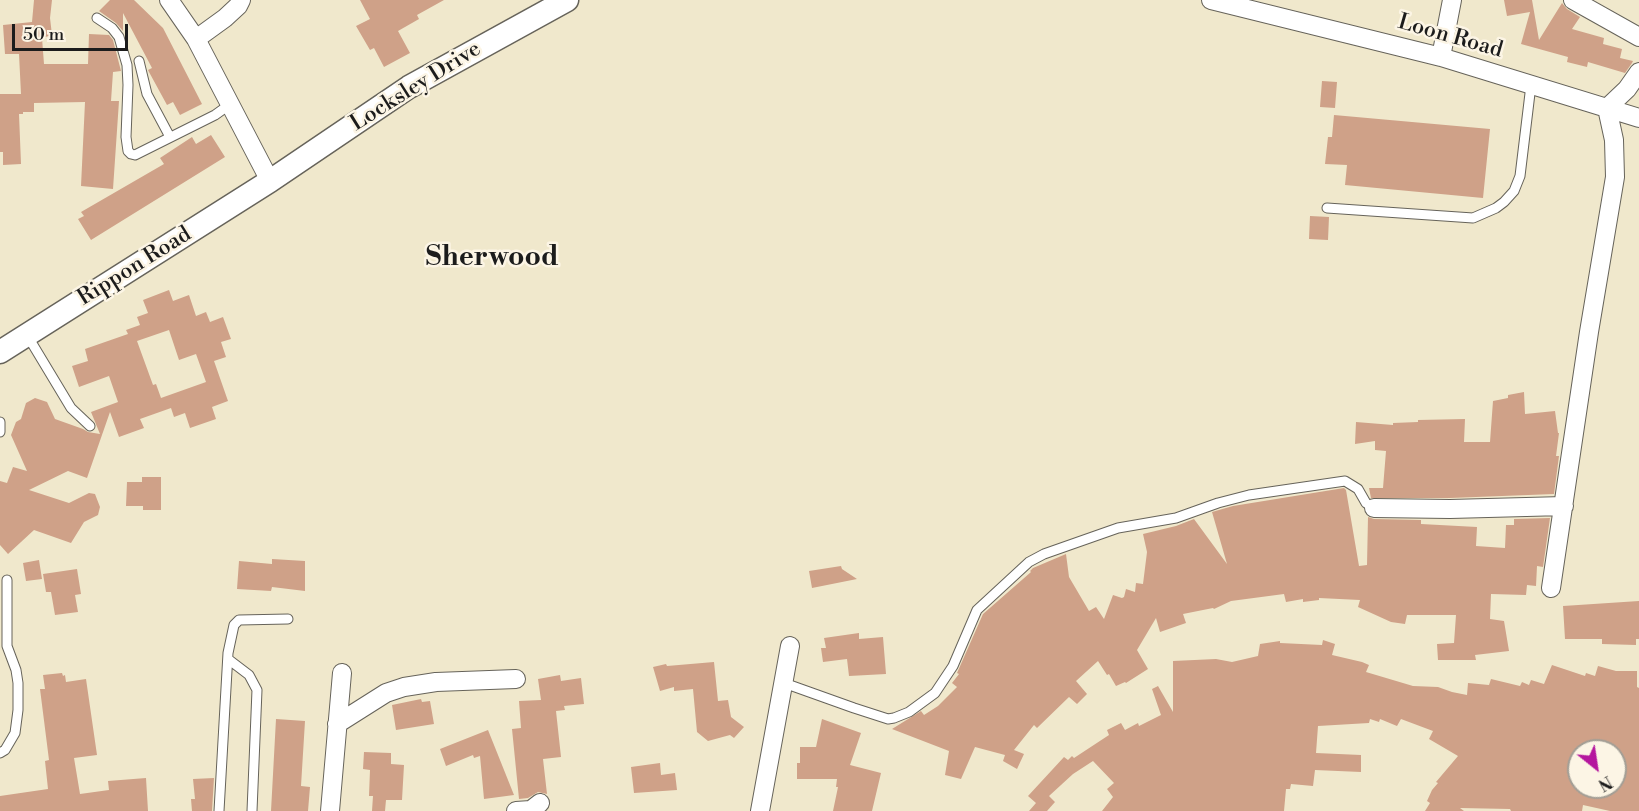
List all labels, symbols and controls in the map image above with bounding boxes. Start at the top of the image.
street label: Loon Road [1394,9,1506,65]
scale bar [15,12,130,50]
text: 50 m [23,23,64,46]
street label: Locksley Drive [346,36,486,138]
street label: Rippon Road [73,222,197,312]
district label: Sherwood [425,241,559,275]
north arrow [1567,739,1627,799]
text: N [1595,771,1615,795]

